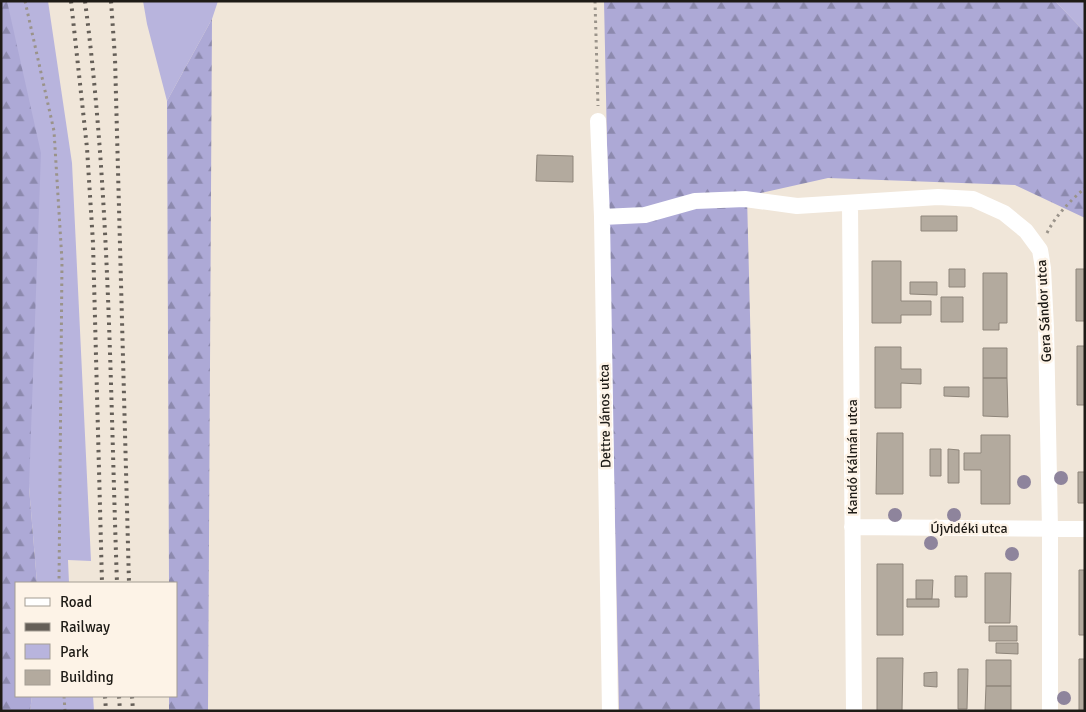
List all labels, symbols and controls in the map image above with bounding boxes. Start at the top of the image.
street label: Gera Sándor utca [1033,259,1055,363]
street label: Dettre János utca [596,364,614,468]
street label: Kandó Kálmán utca [844,399,861,515]
street label: Újvidéki utca [930,520,1008,537]
legend [15,582,178,697]
text: Road [60,593,92,611]
text: Railway [60,618,110,636]
text: Park [60,643,89,661]
text: Building [60,668,114,686]

